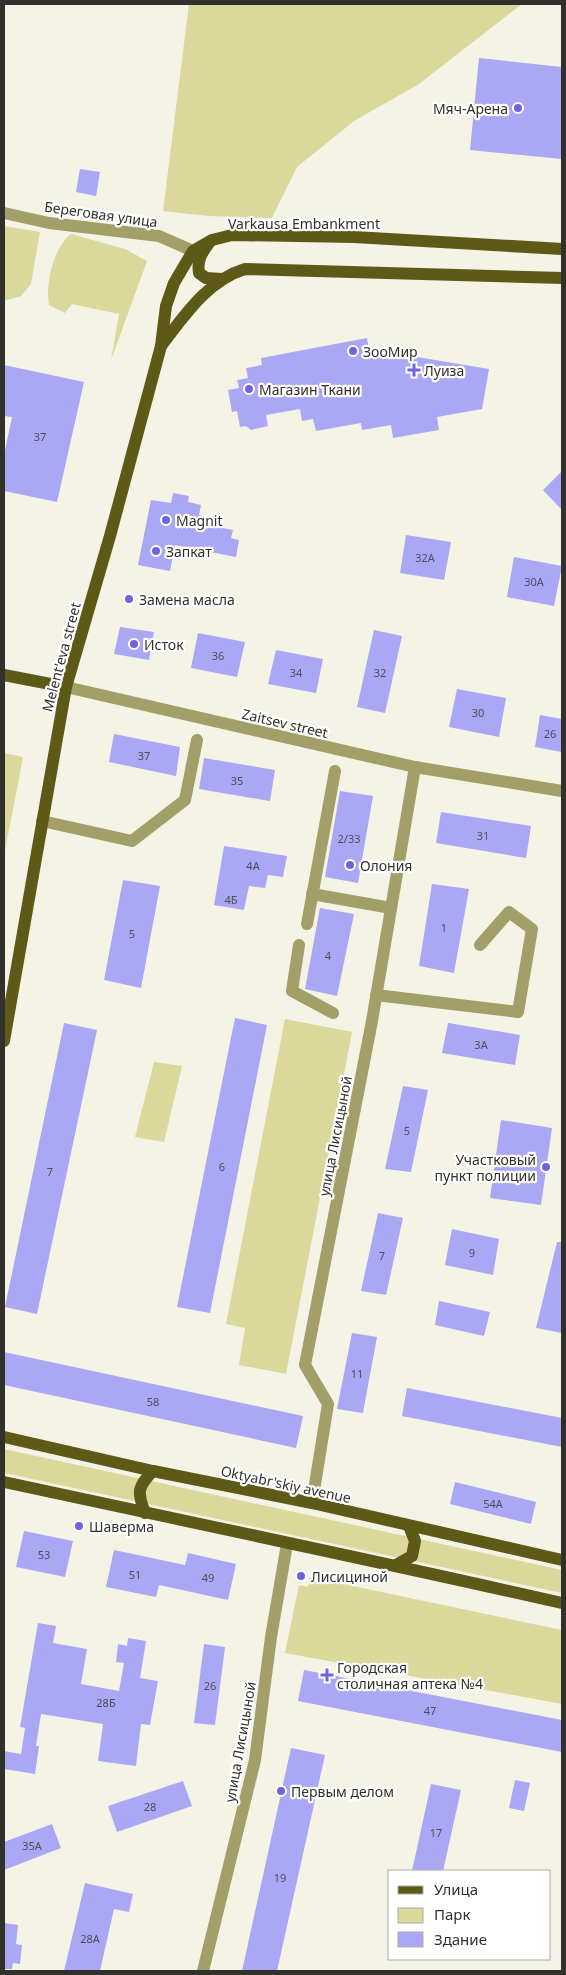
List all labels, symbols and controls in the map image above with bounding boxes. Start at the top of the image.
place label: Мяч-Арена [433,99,508,118]
marker: Мяч-Арена [512,102,524,114]
street label: Береговая улица [43,197,159,231]
street label: Varkausa Embankment [228,214,380,233]
place label: ЗооМир [363,342,418,361]
marker: ЗооМир [347,345,359,357]
place label: Луиза [424,361,464,380]
marker: Луиза [408,364,420,376]
place label: Магазин Ткани [259,380,361,399]
marker: Магазин Ткани [243,383,255,395]
house number: 37 [34,429,46,444]
place label: Magnit [176,511,222,530]
marker: Magnit [160,514,172,526]
place label: Запкат [166,542,212,561]
marker: Запкат [150,545,162,557]
house number: 32А [415,550,436,565]
house number: 30А [524,574,545,589]
place label: Замена масла [139,590,235,609]
marker: Замена масла [123,593,135,605]
street label: Melent'eva street [37,600,85,714]
place label: Исток [144,635,184,654]
marker: Исток [128,638,140,650]
house number: 36 [212,648,224,663]
house number: 34 [290,665,303,680]
house number: 32 [374,665,386,680]
street label: Zaitsev street [240,704,330,742]
house number: 30 [472,705,484,720]
house number: 26 [544,726,556,741]
house number: 37 [138,748,150,763]
house number: 35 [231,773,243,788]
house number: 31 [477,828,489,843]
house number: 2/33 [338,831,360,846]
place label: Олония [360,856,412,875]
house number: 4А [246,858,261,873]
marker: Олония [344,859,356,871]
house number: 4Б [224,892,238,907]
house number: 1 [441,920,447,935]
house number: 5 [129,926,135,941]
house number: 4 [325,948,332,963]
house number: 3А [474,1037,489,1052]
street label: улица Лисицыной [314,1074,356,1198]
house number: 5 [404,1123,410,1138]
place label: Участковый пункт полиции [435,1150,536,1185]
house number: 6 [219,1159,225,1174]
marker: Участковый пункт полиции [540,1161,552,1173]
house number: 7 [47,1164,53,1179]
house number: 9 [469,1245,475,1260]
house number: 7 [379,1248,385,1263]
house number: 11 [351,1366,363,1381]
house number: 58 [147,1394,159,1409]
street label: Oktyabr'skiy avenue [219,1461,353,1507]
house number: 54А [483,1496,504,1511]
place label: Шаверма [89,1517,154,1536]
marker: Шаверма [73,1520,85,1532]
house number: 53 [38,1547,50,1562]
house number: 51 [129,1567,141,1582]
place label: Лисициной [311,1567,388,1586]
house number: 49 [202,1570,214,1585]
marker: Лисициной [295,1570,307,1582]
place label: Городская столичная аптека №4 [337,1658,483,1693]
marker: Городская столичная аптека №4 [321,1669,333,1681]
house number: 26 [204,1678,216,1693]
street label: улица Лисицыной [220,1680,260,1804]
house number: 28Б [96,1695,116,1710]
house number: 47 [424,1703,436,1718]
place label: Первым делом [291,1782,394,1801]
marker: Первым делом [275,1785,287,1797]
house number: 28 [144,1799,156,1814]
house number: 17 [430,1825,442,1840]
house number: 35А [22,1838,43,1853]
house number: 19 [274,1870,286,1885]
legend [388,1870,551,1960]
text: Улица [434,1879,478,1899]
text: Парк [434,1904,470,1924]
text: Здание [434,1929,487,1949]
house number: 28А [80,1931,101,1946]

